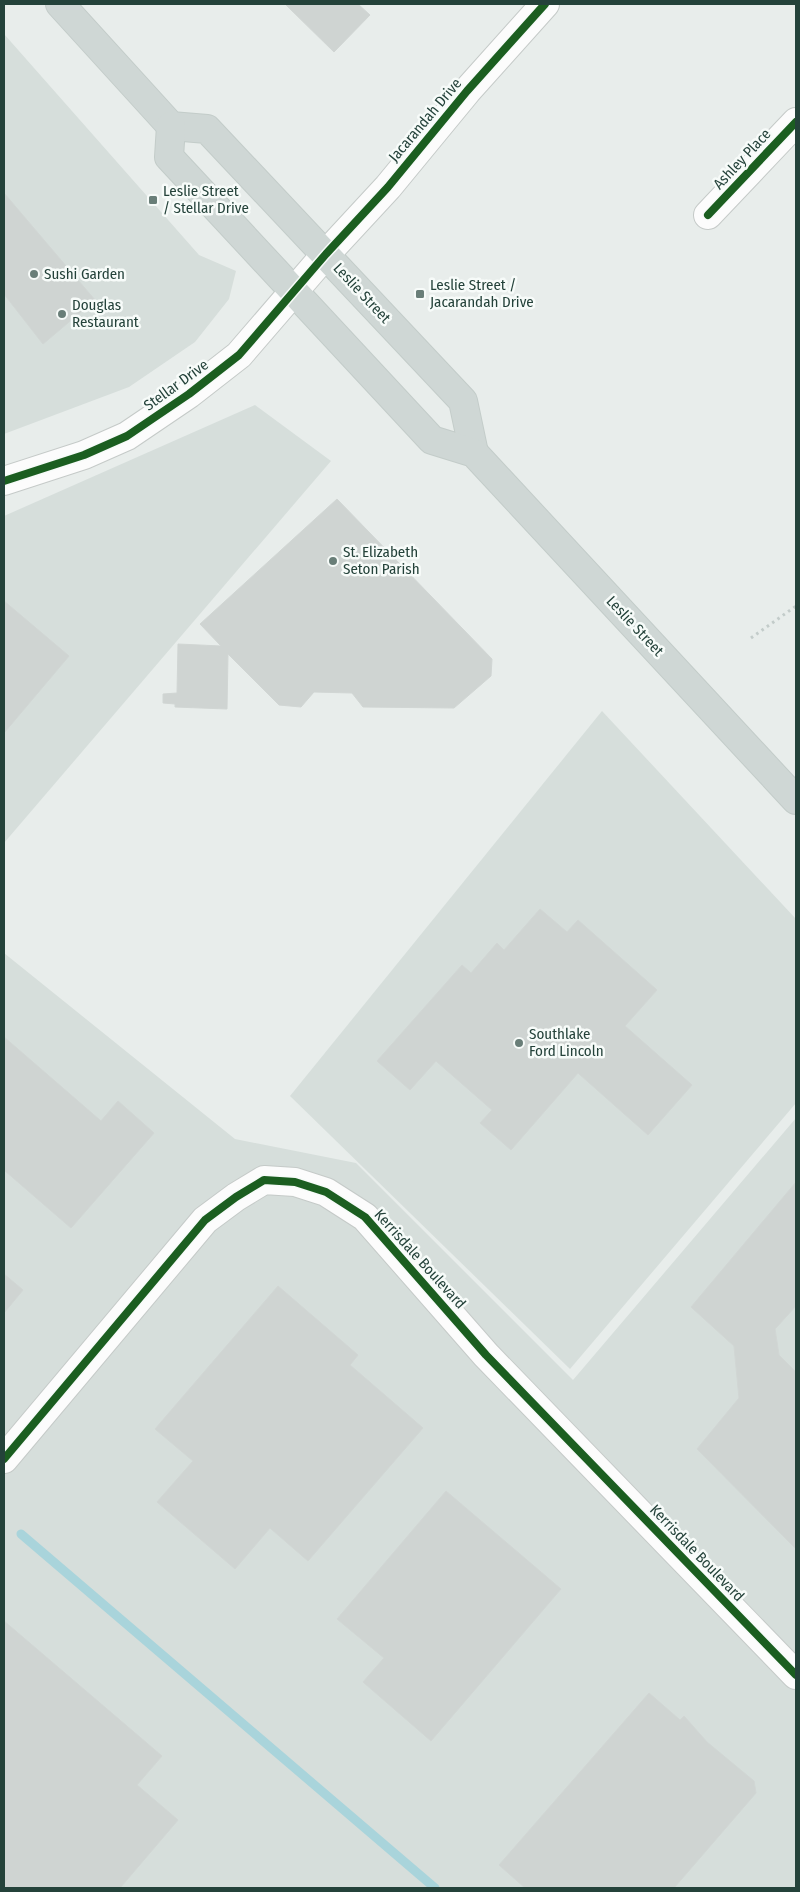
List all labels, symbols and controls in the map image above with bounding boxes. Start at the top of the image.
street label: Jacarandah Drive [385,75,465,165]
street label: Ashley Place [709,125,775,193]
place label: Leslie Street / Stellar Drive [163,182,249,217]
marker: Leslie Street / Stellar Drive [147,194,159,206]
street label: Leslie Street [330,259,394,327]
place label: Sushi Garden [44,265,125,283]
marker: Sushi Garden [28,268,40,280]
place label: Leslie Street / Jacarandah Drive [430,276,534,311]
marker: Leslie Street / Jacarandah Drive [414,288,426,300]
place label: Douglas Restaurant [72,296,139,331]
marker: Douglas Restaurant [56,308,68,320]
street label: Stellar Drive [140,356,212,414]
place label: St. Elizabeth Seton Parish [343,543,420,578]
marker: St. Elizabeth Seton Parish [327,555,339,567]
street label: Leslie Street [603,592,667,660]
place label: Southlake Ford Lincoln [529,1025,604,1060]
marker: Southlake Ford Lincoln [513,1037,525,1049]
street label: Kerrisdale Boulevard [371,1206,469,1312]
street label: Kerrisdale Boulevard [646,1501,748,1605]

